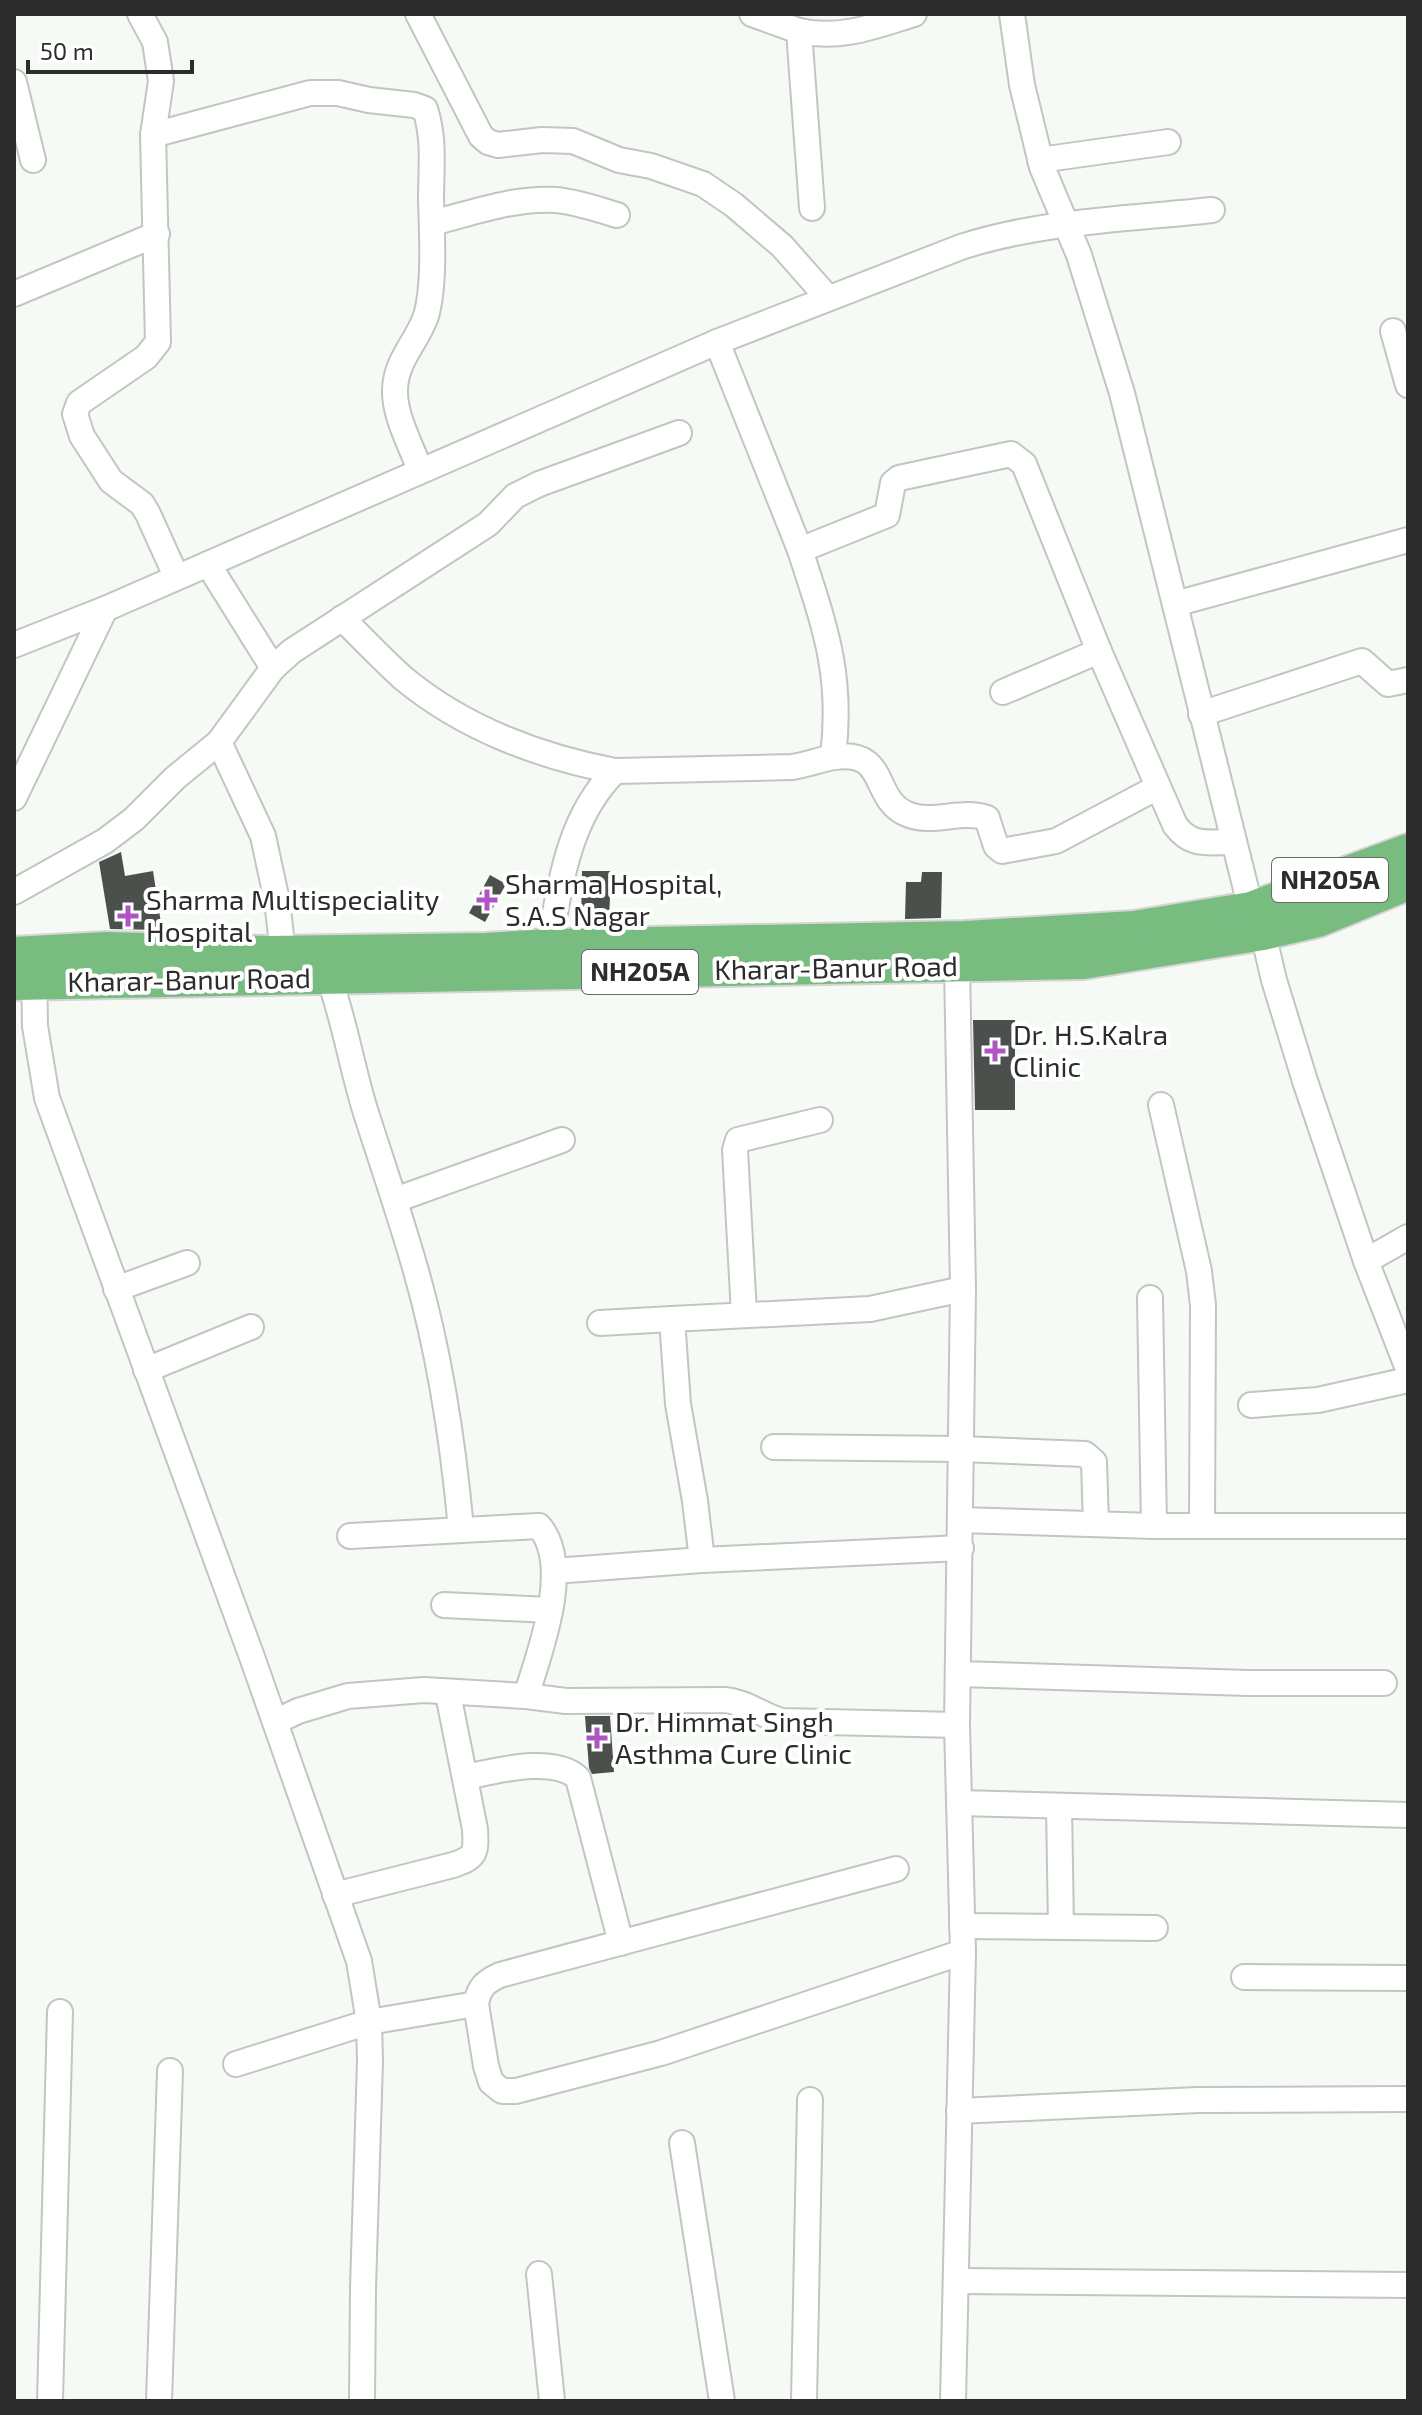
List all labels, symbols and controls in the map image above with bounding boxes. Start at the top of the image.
scale bar [28,24,192,74]
text: 50 m [40,36,94,65]
road number: NH205A [1272,858,1388,902]
place label: Sharma Hospital, S.A.S Nagar [505,866,722,932]
place label: Sharma Multispeciality Hospital [146,882,439,948]
marker: Sharma Hospital, S.A.S Nagar [476,889,498,911]
marker: Sharma Multispeciality Hospital [117,905,139,927]
street label: Kharar-Banur Road [714,948,958,986]
road number: NH205A [582,950,698,994]
street label: Kharar-Banur Road [67,960,311,998]
place label: Dr. H.S.Kalra Clinic [1013,1017,1168,1083]
marker: Dr. H.S.Kalra Clinic [984,1040,1006,1062]
place label: Dr. Himmat Singh Asthma Cure Clinic [615,1704,852,1770]
marker: Dr. Himmat Singh Asthma Cure Clinic [586,1727,608,1749]

